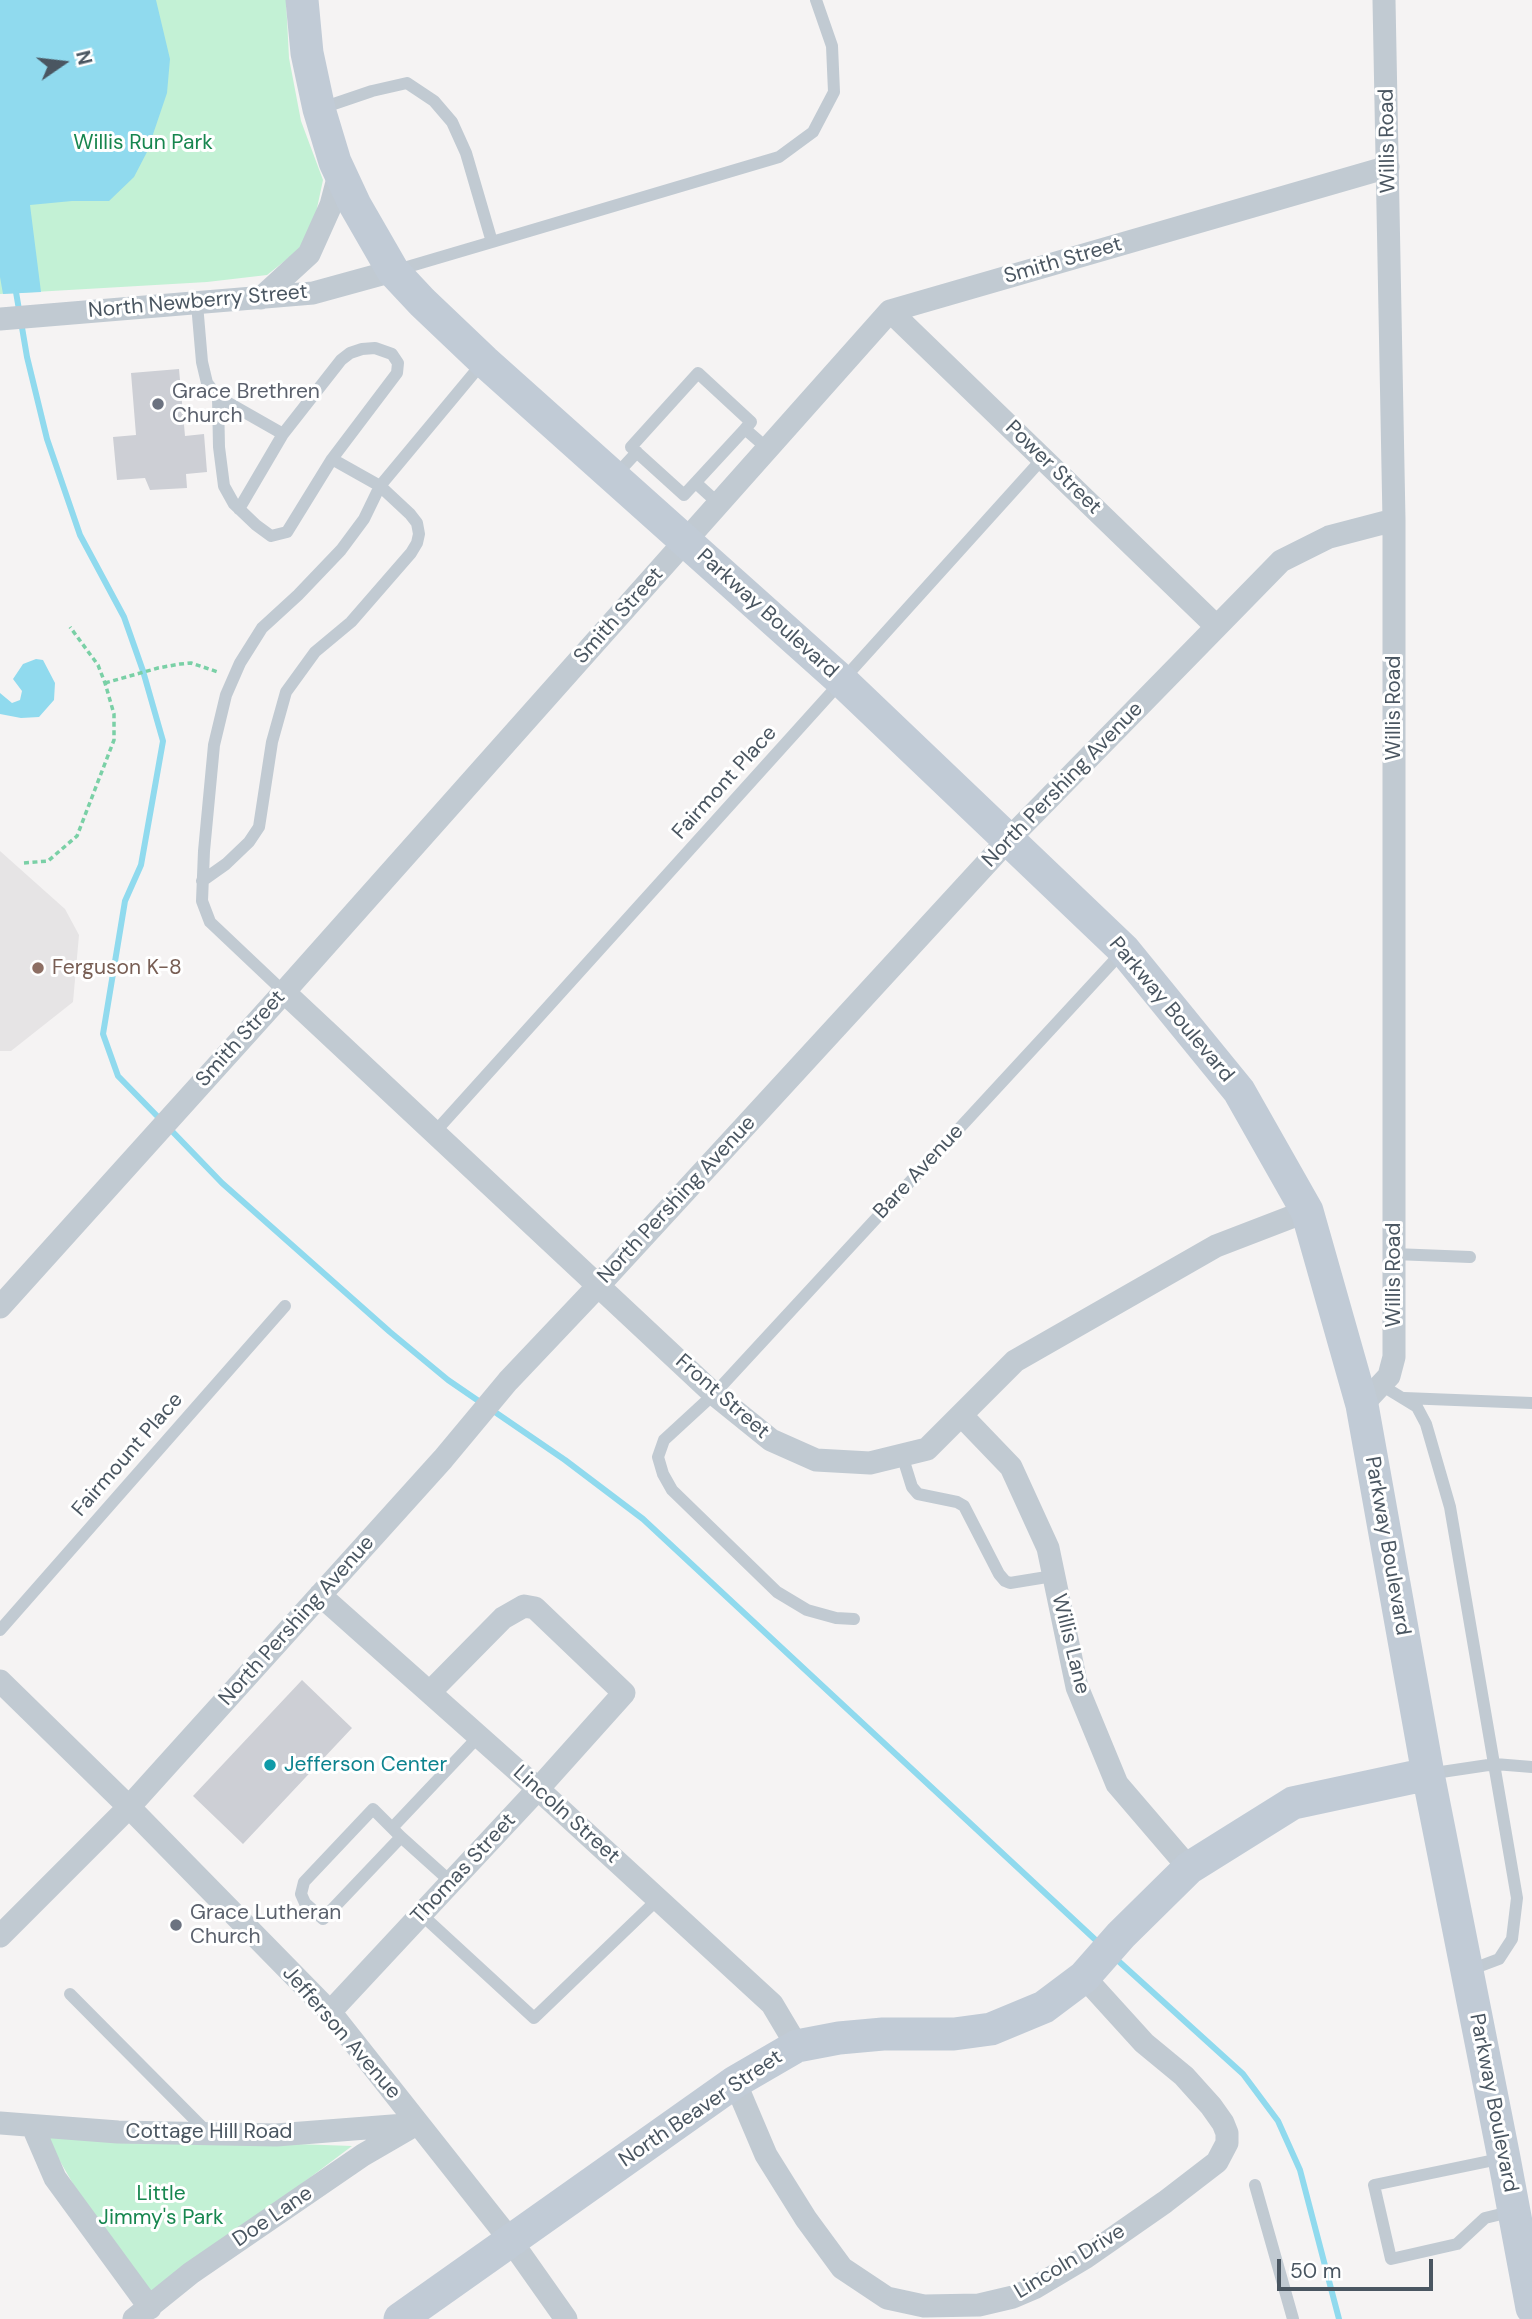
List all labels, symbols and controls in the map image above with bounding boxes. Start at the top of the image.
north arrow [28,28,98,98]
text: N [70,48,98,68]
street label: Willis Road [1374,88,1402,194]
park label: Willis Run Park [73,130,213,156]
street label: Smith Street [1001,232,1125,290]
street label: North Newberry Street [87,280,309,324]
place label: Grace Brethren Church [172,379,320,429]
marker: Grace Brethren Church [150,396,166,412]
street label: Power Street [1000,416,1106,520]
street label: Parkway Boulevard [691,544,843,684]
street label: Smith Street [569,562,669,670]
street label: Willis Road [1381,656,1407,760]
street label: North Pershing Avenue [977,697,1149,873]
street label: Fairmont Place [667,721,783,845]
street label: Parkway Boulevard [1103,932,1239,1088]
place label: Ferguson K-8 [52,955,182,981]
marker: Ferguson K-8 [30,960,46,976]
street label: Smith Street [191,985,291,1093]
street label: North Pershing Avenue [593,1111,761,1289]
street label: Bare Avenue [869,1119,969,1225]
street label: Willis Road [1381,1223,1407,1327]
street label: Front Street [670,1349,774,1445]
street label: Fairmount Place [67,1388,189,1522]
street label: Parkway Boulevard [1359,1455,1415,1637]
street label: North Pershing Avenue [214,1531,380,1711]
street label: Willis Lane [1045,1591,1095,1697]
place label: Jefferson Center [284,1752,447,1778]
marker: Jefferson Center [262,1757,278,1773]
street label: Lincoln Street [508,1761,624,1869]
street label: Thomas Street [406,1808,522,1930]
place label: Grace Lutheran Church [190,1900,341,1950]
marker: Grace Lutheran Church [168,1917,184,1933]
street label: Jefferson Avenue [276,1961,406,2105]
street label: Parkway Boulevard [1463,2012,1523,2194]
street label: North Beaver Street [615,2045,787,2173]
street label: Cottage Hill Road [126,2119,292,2145]
park label: Little Jimmy's Park [98,2181,224,2231]
street label: Doe Lane [228,2181,318,2253]
street label: Lincoln Drive [1010,2219,1130,2305]
scale bar [1280,2246,1436,2290]
text: 50 m [1290,2257,1341,2285]

